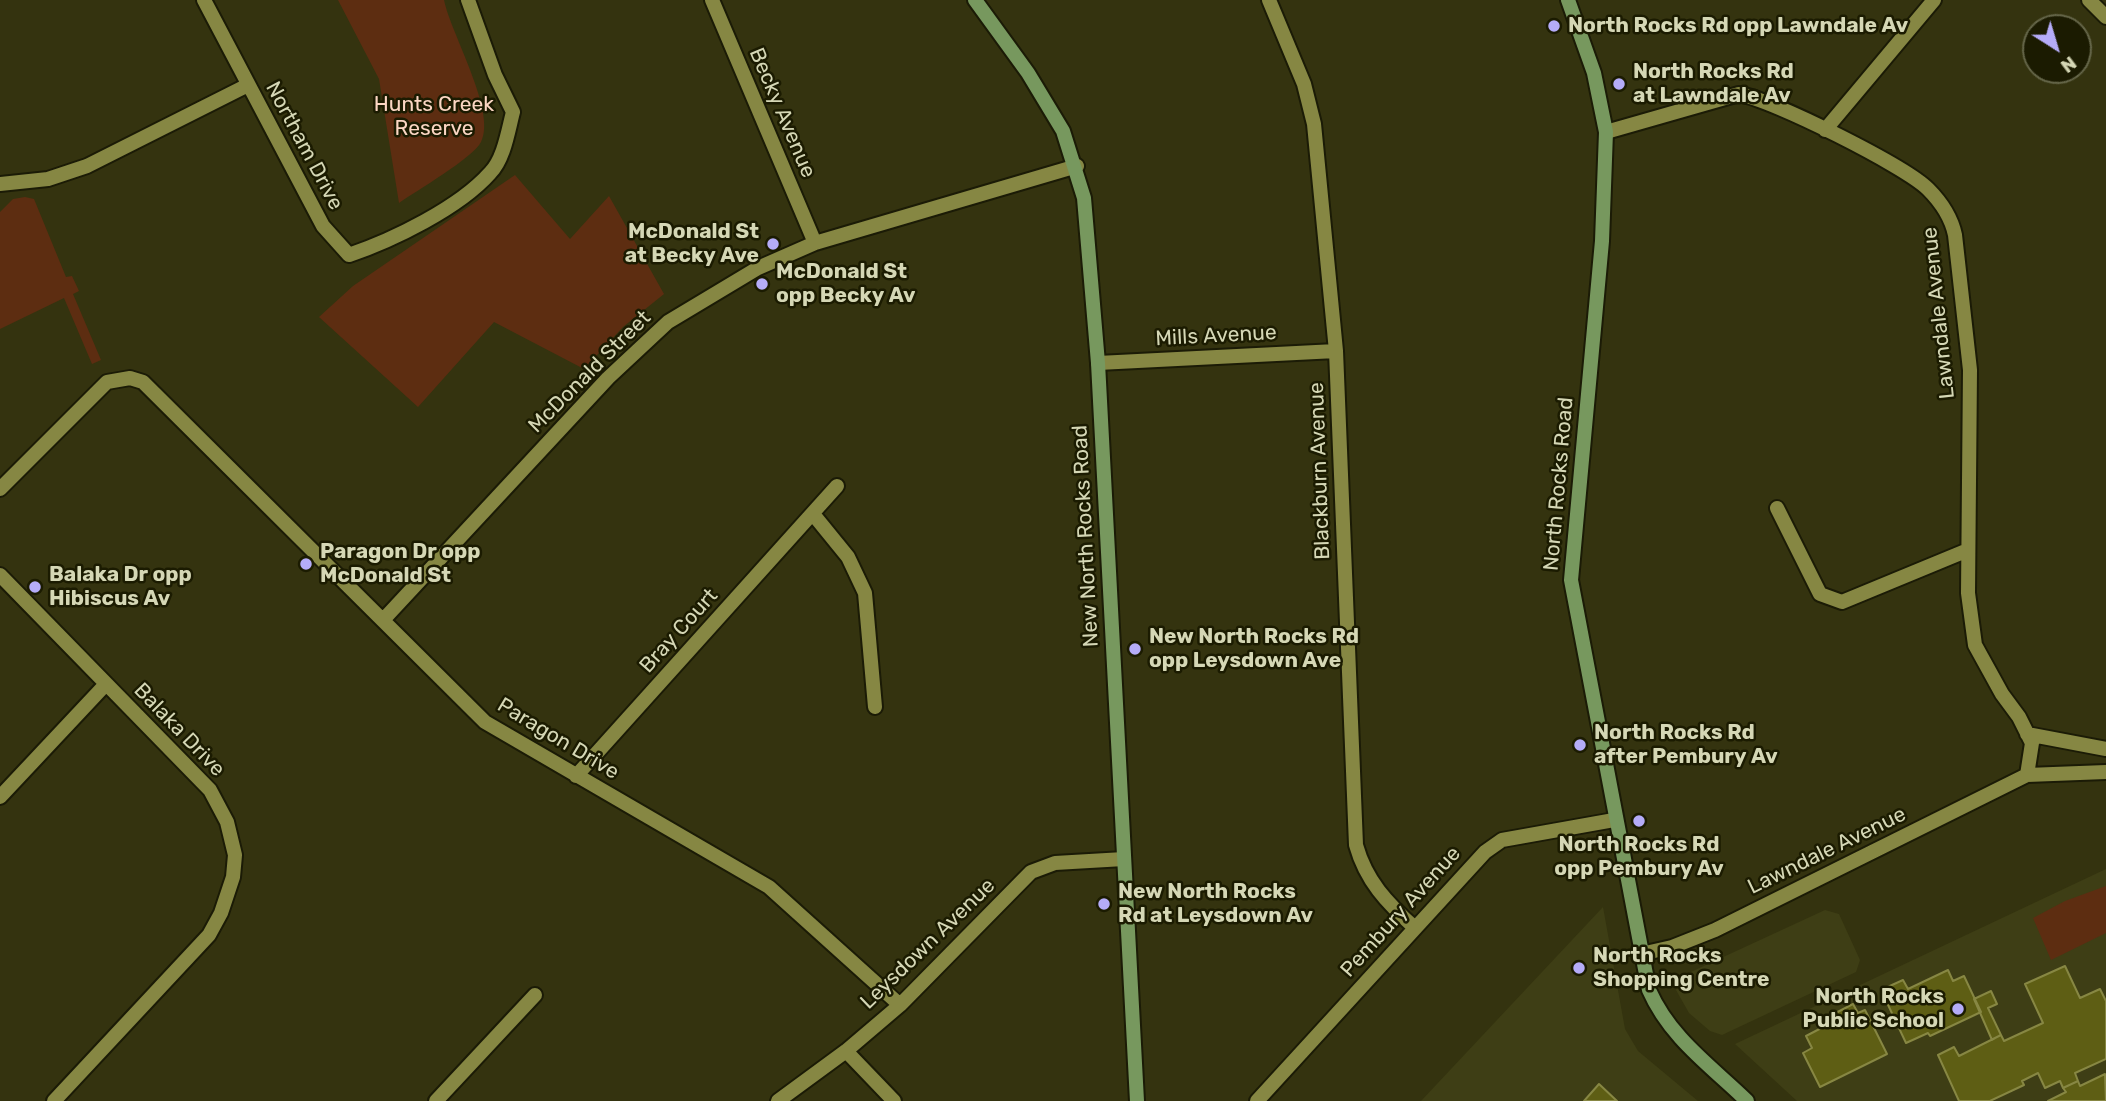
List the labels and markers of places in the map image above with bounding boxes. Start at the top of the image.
place label: North Rocks Rd opp Lawndale Av [1568,13,1908,39]
marker: North Rocks Rd opp Lawndale Av [1546,18,1562,34]
place label: North Rocks Rd at Lawndale Av [1633,59,1794,109]
marker: North Rocks Rd at Lawndale Av [1611,76,1627,92]
place label: McDonald St at Becky Ave [625,219,759,269]
marker: McDonald St at Becky Ave [765,236,781,252]
place label: McDonald St opp Becky Av [776,259,915,309]
marker: McDonald St opp Becky Av [754,276,770,292]
place label: Paragon Dr opp McDonald St [320,539,481,589]
marker: Paragon Dr opp McDonald St [298,556,314,572]
place label: Balaka Dr opp Hibiscus Av [49,562,192,612]
marker: Balaka Dr opp Hibiscus Av [27,579,43,595]
place label: New North Rocks Rd opp Leysdown Ave [1149,624,1359,674]
marker: New North Rocks Rd opp Leysdown Ave [1127,641,1143,657]
place label: North Rocks Rd after Pembury Av [1594,720,1778,770]
marker: North Rocks Rd after Pembury Av [1572,737,1588,753]
marker: North Rocks Rd opp Pembury Av [1631,813,1647,829]
place label: North Rocks Rd opp Pembury Av [1554,832,1724,882]
place label: New North Rocks Rd at Leysdown Av [1118,879,1313,929]
marker: New North Rocks Rd at Leysdown Av [1096,896,1112,912]
place label: North Rocks Shopping Centre [1593,943,1770,993]
marker: North Rocks Shopping Centre [1571,960,1587,976]
place label: North Rocks Public School [1803,984,1944,1034]
marker: North Rocks Public School [1950,1001,1966,1017]

